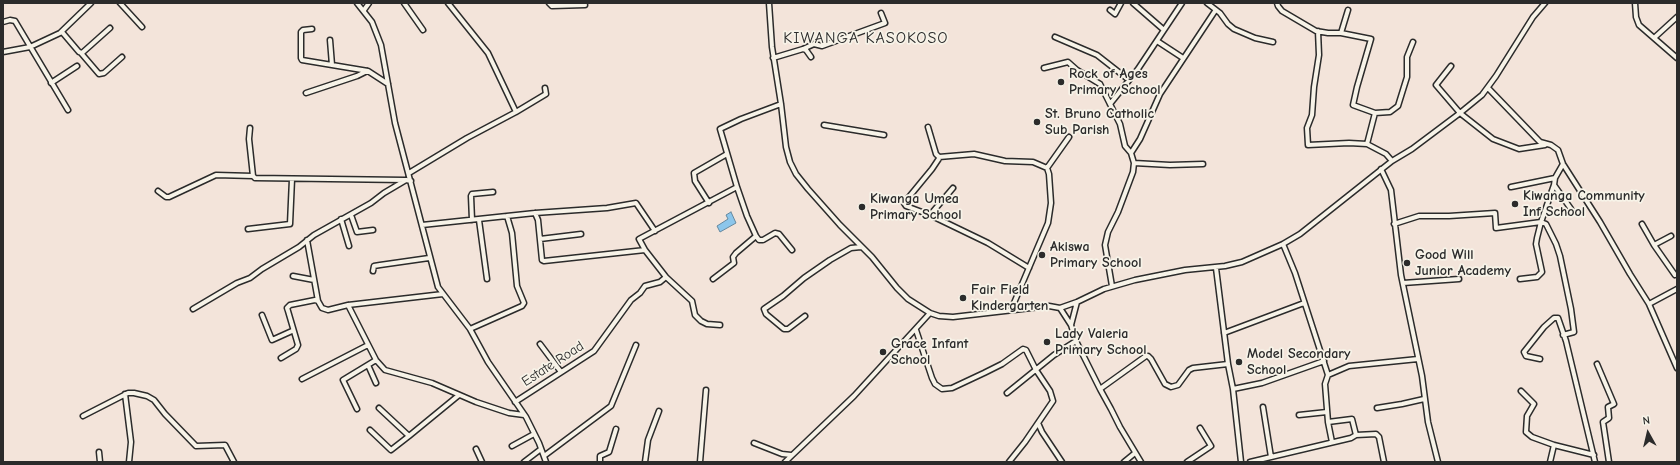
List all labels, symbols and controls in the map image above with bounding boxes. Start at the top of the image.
district label: KIWANGA KASOKOSO [783,28,949,48]
place label: Rock of Ages Primary School [1069,66,1160,98]
marker: Rock of Ages Primary School [1056,77,1066,87]
place label: St. Bruno Catholic Sub Parish [1045,106,1154,138]
marker: St. Bruno Catholic Sub Parish [1032,117,1042,127]
place label: Kiwanga Community Inf School [1523,188,1645,220]
place label: Kiwanga Umea Primary School [870,191,961,224]
marker: Kiwanga Community Inf School [1510,199,1520,209]
marker: Kiwanga Umea Primary School [857,202,867,212]
place label: Akiswa Primary School [1050,239,1141,272]
place label: Good Will Junior Academy [1415,247,1511,280]
marker: Akiswa Primary School [1037,250,1047,260]
marker: Good Will Junior Academy [1402,258,1412,268]
place label: Fair Field Kindergarten [971,282,1048,314]
marker: Fair Field Kindergarten [958,293,968,303]
place label: Lady Valeria Primary School [1055,326,1146,358]
place label: Grace Infant School [891,336,968,368]
marker: Lady Valeria Primary School [1042,337,1052,347]
street label: Estate Road [519,338,587,390]
place label: Model Secondary School [1247,346,1350,378]
marker: Grace Infant School [878,347,888,357]
marker: Model Secondary School [1234,357,1244,367]
north arrow [1628,413,1668,453]
text: N [1642,414,1651,428]

